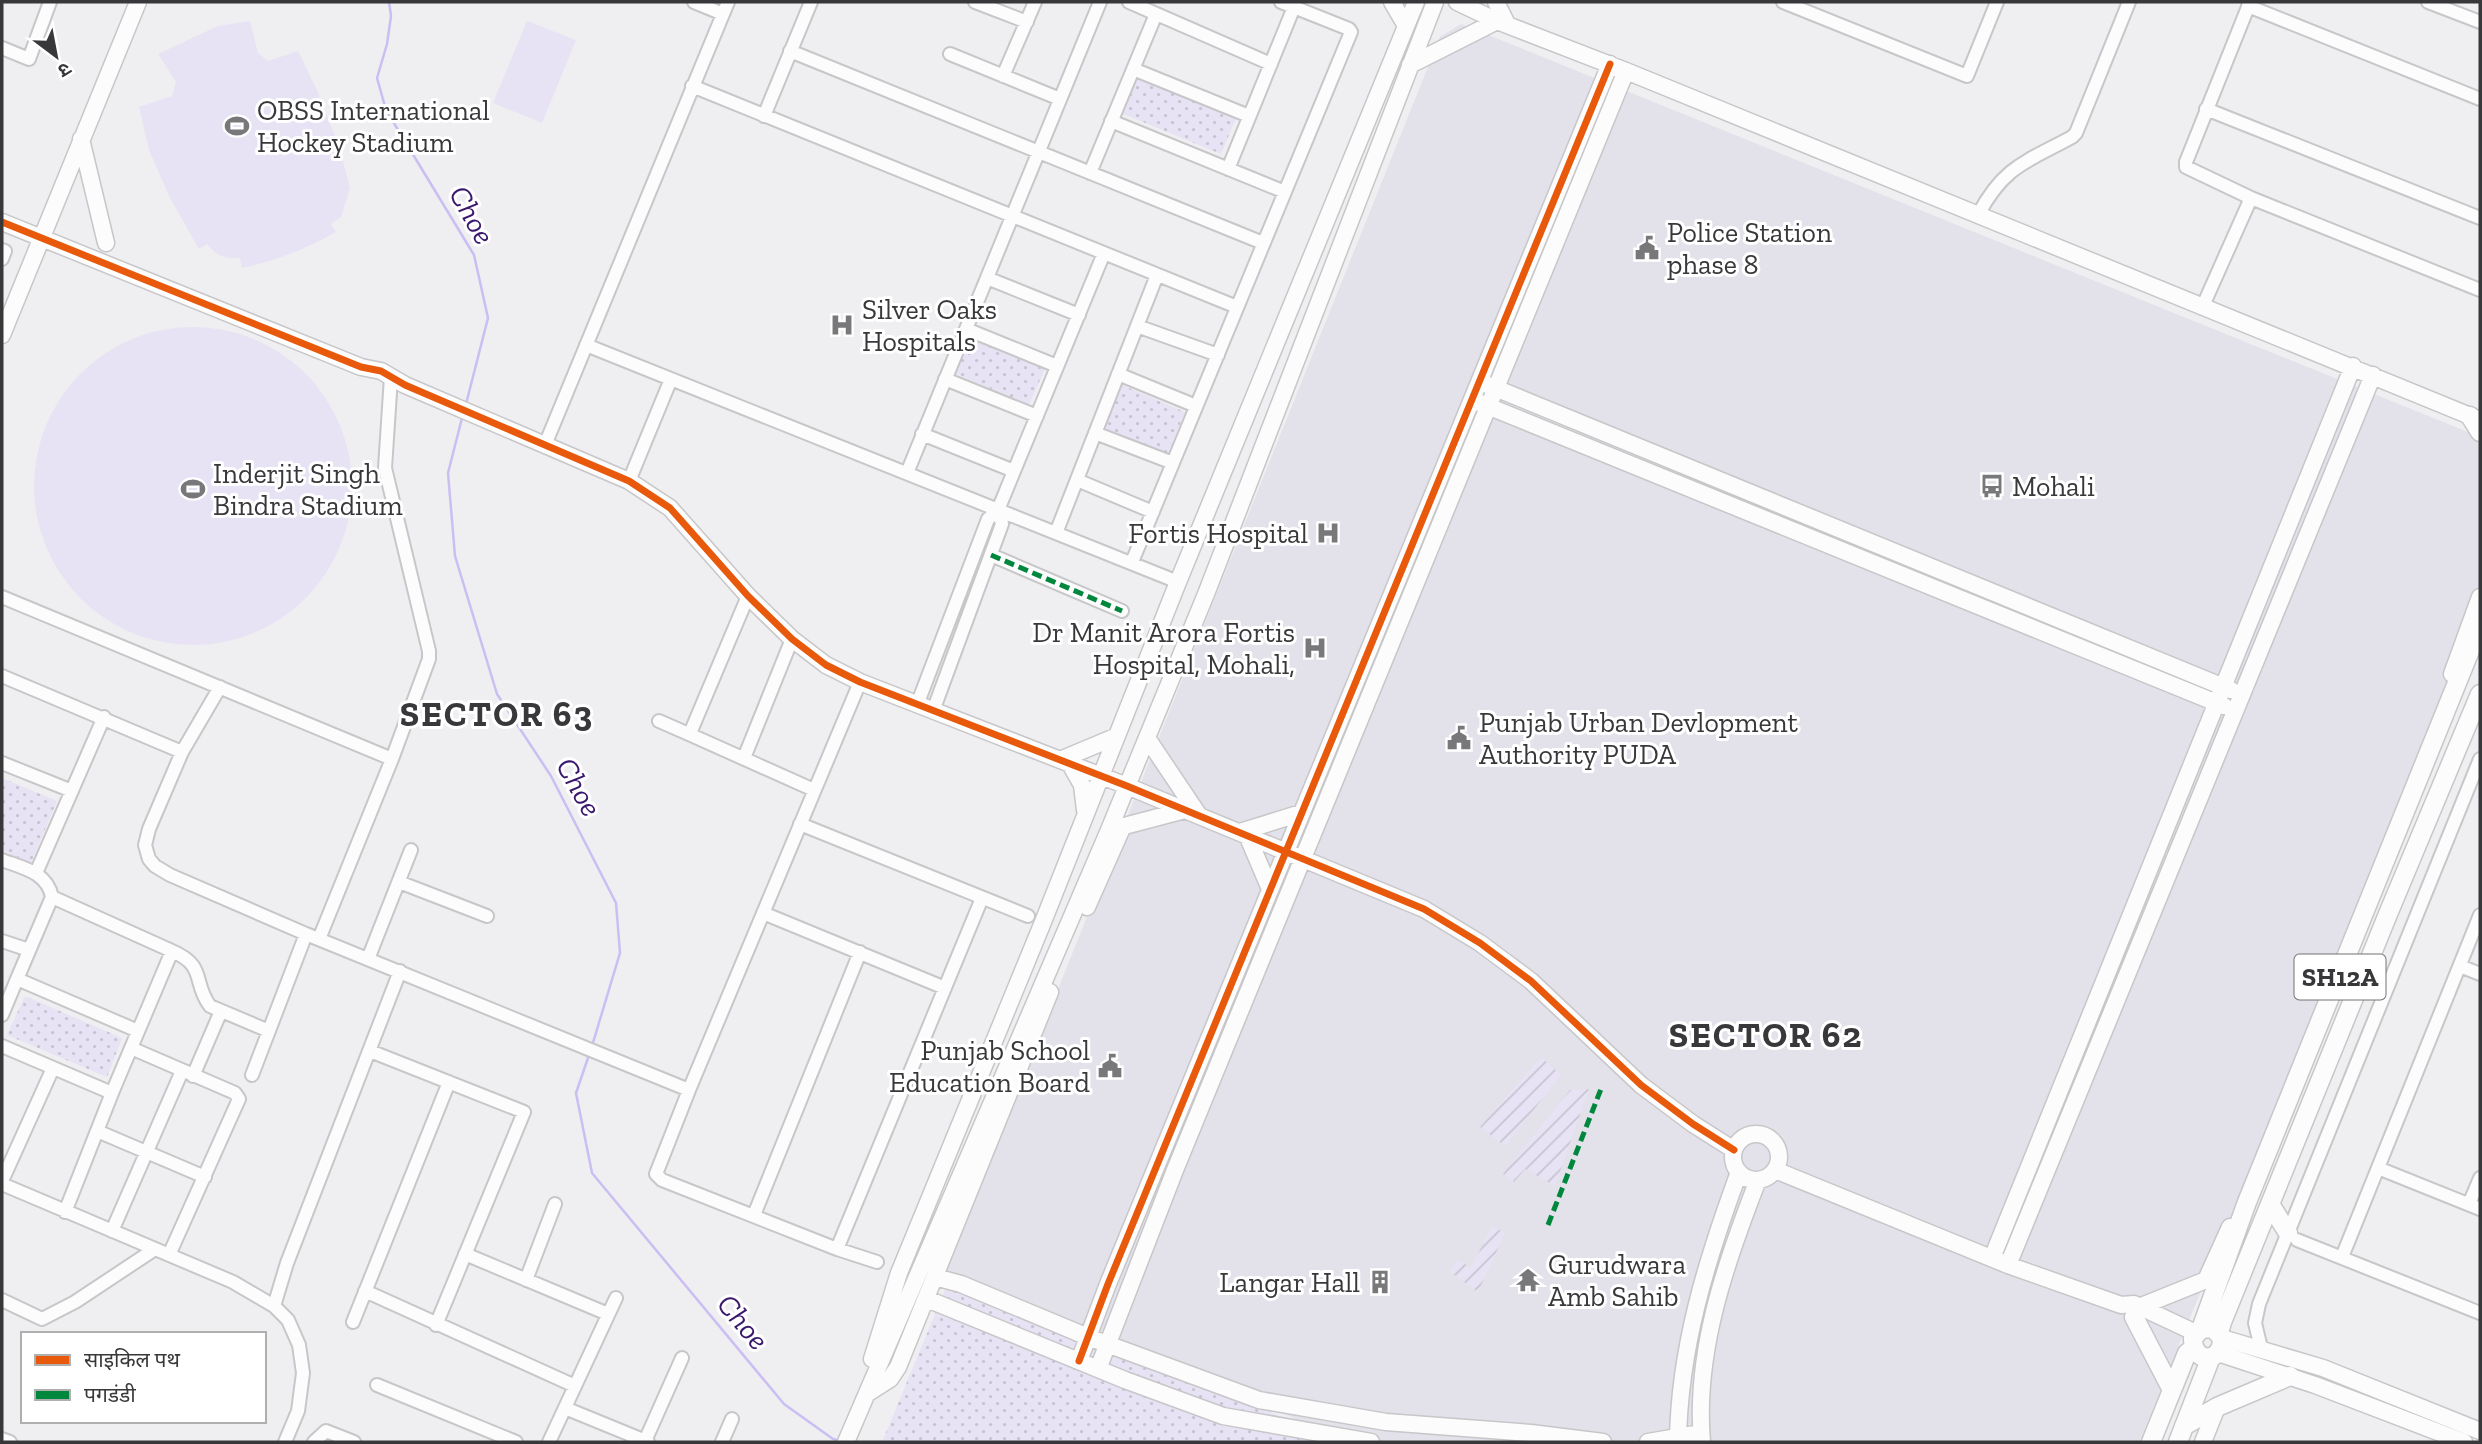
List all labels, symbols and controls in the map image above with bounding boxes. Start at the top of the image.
north arrow [21,21,91,91]
text: उ [53,57,76,83]
place label: OBSS International Hockey Stadium [257,94,490,159]
sports icon: OBSS International Hockey Stadium [223,112,251,140]
water label: Choe [441,179,503,251]
place label: Police Station phase 8 [1667,216,1832,281]
public building icon: Police Station phase 8 [1633,234,1661,262]
place label: Silver Oaks Hospitals [862,293,997,358]
hospital icon: Silver Oaks Hospitals [828,311,856,339]
place label: Inderjit Singh Bindra Stadium [213,457,403,522]
place label: Mohali [2012,470,2095,503]
bus stop icon: Mohali [1978,472,2006,500]
sports icon: Inderjit Singh Bindra Stadium [179,475,207,503]
place label: Fortis Hospital [1128,517,1308,550]
hospital icon: Fortis Hospital [1314,519,1342,547]
place label: Dr Manit Arora Fortis Hospital, Mohali, [1032,616,1295,681]
hospital icon: Dr Manit Arora Fortis Hospital, Mohali, [1301,634,1329,662]
district label: SECTOR 63 [400,693,594,735]
place label: Punjab Urban Devlopment Authority PUDA [1479,706,1799,771]
public building icon: Punjab Urban Devlopment Authority PUDA [1445,724,1473,752]
water label: Choe [548,751,610,823]
road number: SH12A [2294,954,2386,1000]
district label: SECTOR 62 [1669,1014,1863,1056]
place label: Punjab School Education Board [889,1034,1090,1099]
public building icon: Punjab School Education Board [1096,1052,1124,1080]
place label: Gurudwara Amb Sahib [1548,1248,1686,1313]
place label: Langar Hall [1219,1266,1360,1299]
temple icon: Gurudwara Amb Sahib [1514,1266,1542,1294]
building icon: Langar Hall [1366,1268,1394,1296]
water label: Choe [709,1287,777,1357]
legend [21,1332,266,1423]
text: साइकिल पथ [84,1347,180,1372]
text: पगडंडी [84,1382,136,1407]

